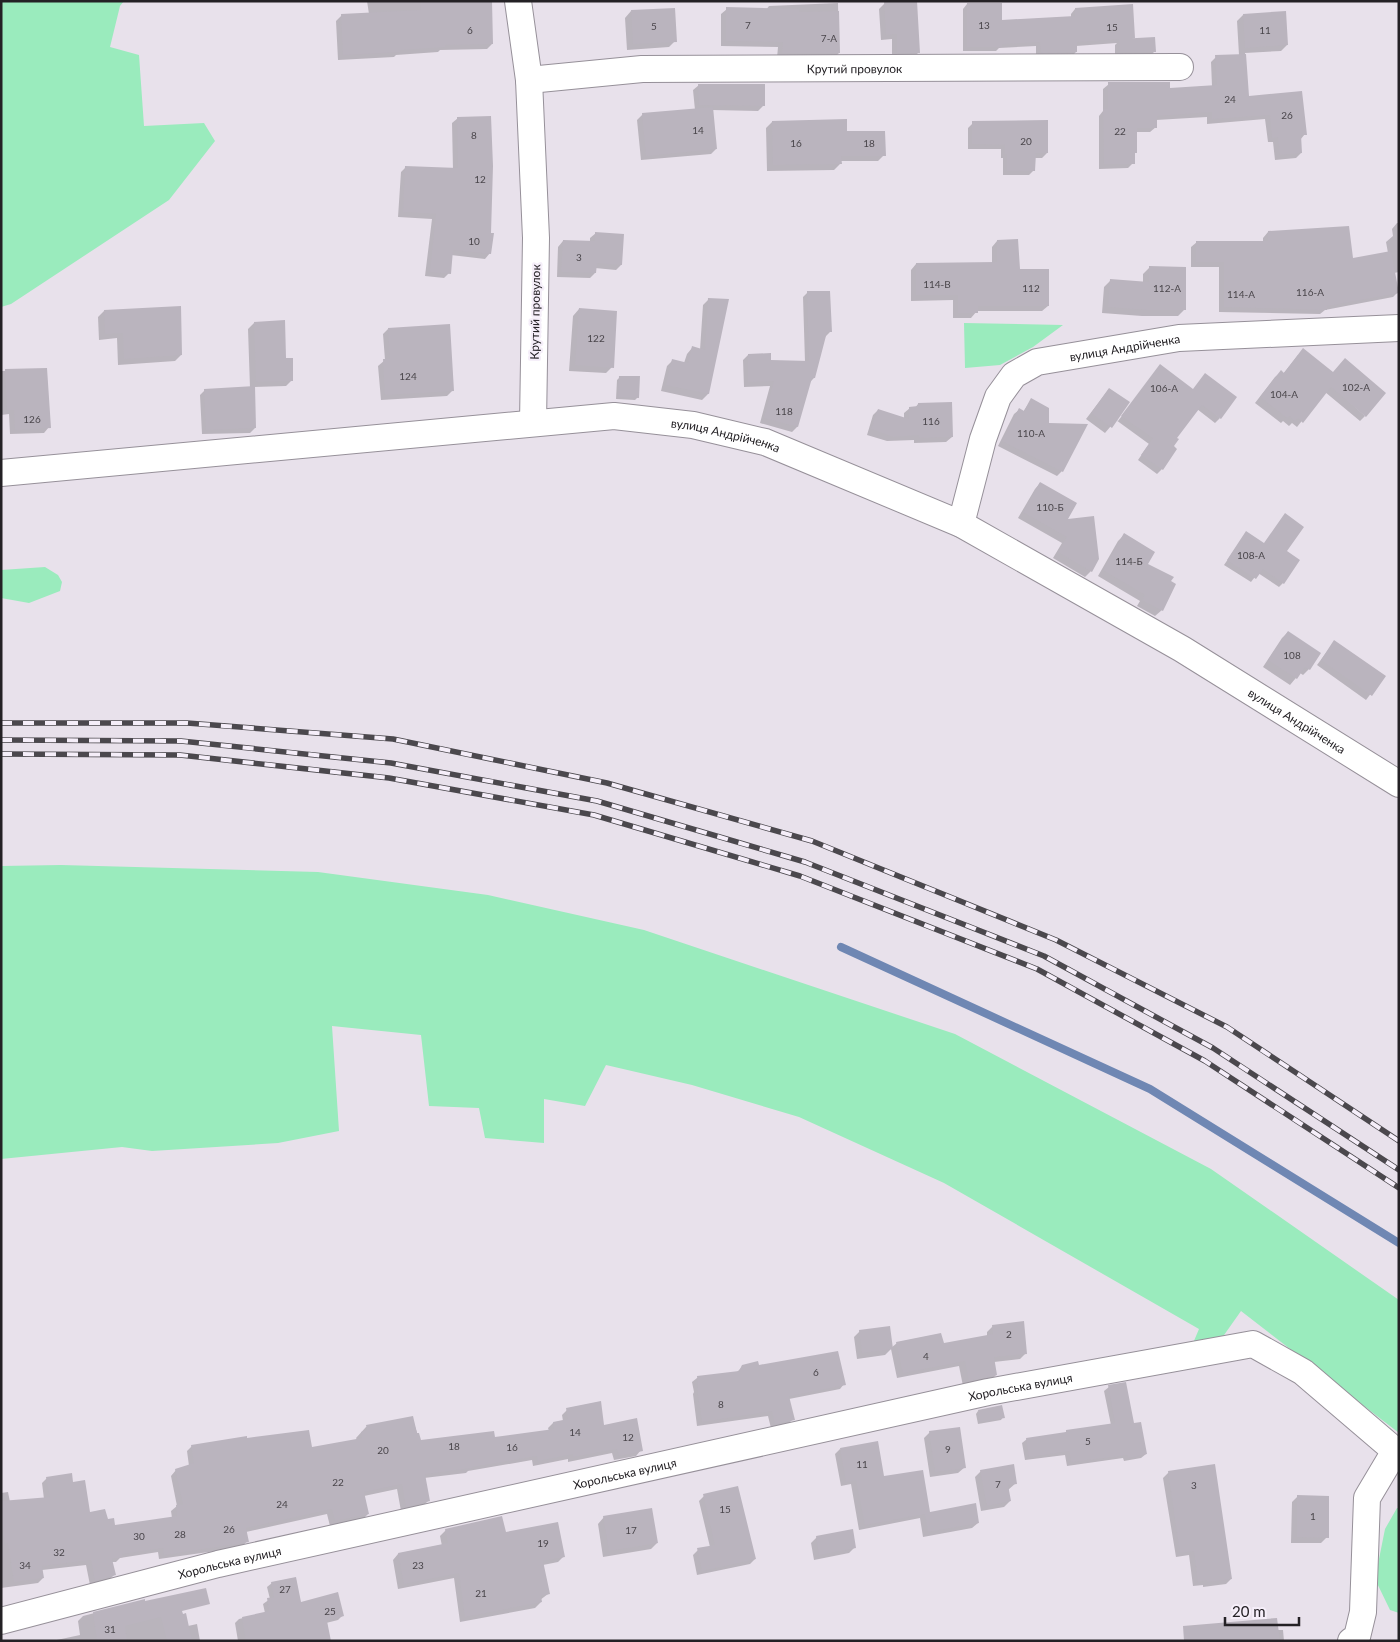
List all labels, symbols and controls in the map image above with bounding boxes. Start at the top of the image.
house number: 7 [745,19,751,31]
house number: 13 [978,19,990,31]
house number: 5 [651,20,657,32]
house number: 15 [1106,21,1118,33]
house number: 6 [467,24,473,36]
house number: 11 [1259,24,1271,36]
house number: 7-А [821,32,837,44]
street label: Крутий провулок [807,61,903,76]
house number: 24 [1224,93,1236,105]
house number: 26 [1281,109,1293,121]
house number: 14 [692,124,704,136]
house number: 22 [1114,125,1126,137]
house number: 8 [471,129,477,141]
house number: 20 [1020,135,1032,147]
house number: 16 [790,137,802,149]
house number: 18 [863,137,875,149]
house number: 12 [474,173,486,185]
house number: 10 [468,235,480,247]
house number: 3 [576,251,582,263]
street label: Крутий провулок [527,263,543,360]
house number: 114-В [923,278,951,290]
house number: 112 [1022,282,1040,294]
house number: 112-А [1153,282,1181,294]
house number: 116-А [1296,286,1324,298]
house number: 114-А [1227,288,1255,300]
street label: вулиця Андрійченка [1068,330,1181,364]
house number: 122 [587,332,605,344]
house number: 124 [399,370,417,382]
house number: 102-А [1342,381,1370,393]
house number: 106-А [1150,382,1178,394]
house number: 104-А [1270,388,1298,400]
house number: 118 [775,405,793,417]
house number: 126 [23,413,41,425]
street label: вулиця Андрійченка [670,415,783,455]
house number: 116 [922,415,940,427]
house number: 110-А [1017,427,1045,439]
house number: 110-Б [1036,501,1064,513]
house number: 108-А [1237,549,1265,561]
house number: 114-Б [1115,555,1143,567]
house number: 108 [1283,649,1301,661]
street label: вулиця Андрійченка [1246,685,1349,757]
house number: 2 [1006,1328,1012,1340]
house number: 4 [923,1350,929,1362]
house number: 6 [813,1366,819,1378]
street label: Хорольська вулиця [967,1369,1074,1404]
house number: 8 [718,1398,724,1410]
house number: 14 [569,1426,581,1438]
house number: 12 [622,1431,634,1443]
house number: 5 [1085,1435,1091,1447]
house number: 18 [448,1440,460,1452]
house number: 16 [506,1441,518,1453]
house number: 9 [945,1443,951,1455]
house number: 20 [377,1444,389,1456]
street label: Хорольська вулиця [571,1454,678,1492]
house number: 11 [856,1458,868,1470]
house number: 22 [332,1476,344,1488]
house number: 7 [995,1478,1001,1490]
house number: 3 [1191,1479,1197,1491]
house number: 24 [276,1498,288,1510]
house number: 15 [719,1503,731,1515]
house number: 1 [1310,1510,1316,1522]
house number: 26 [223,1523,235,1535]
house number: 17 [625,1524,637,1536]
house number: 28 [174,1528,186,1540]
house number: 30 [133,1530,145,1542]
house number: 19 [537,1537,549,1549]
street label: Хорольська вулиця [176,1543,283,1582]
house number: 32 [53,1546,65,1558]
house number: 34 [19,1559,31,1571]
house number: 23 [412,1559,424,1571]
house number: 27 [279,1583,291,1595]
house number: 21 [475,1587,487,1599]
scale bar [1225,1594,1299,1626]
text: 20 m [1232,1602,1266,1620]
house number: 25 [324,1605,336,1617]
house number: 31 [104,1623,116,1635]

